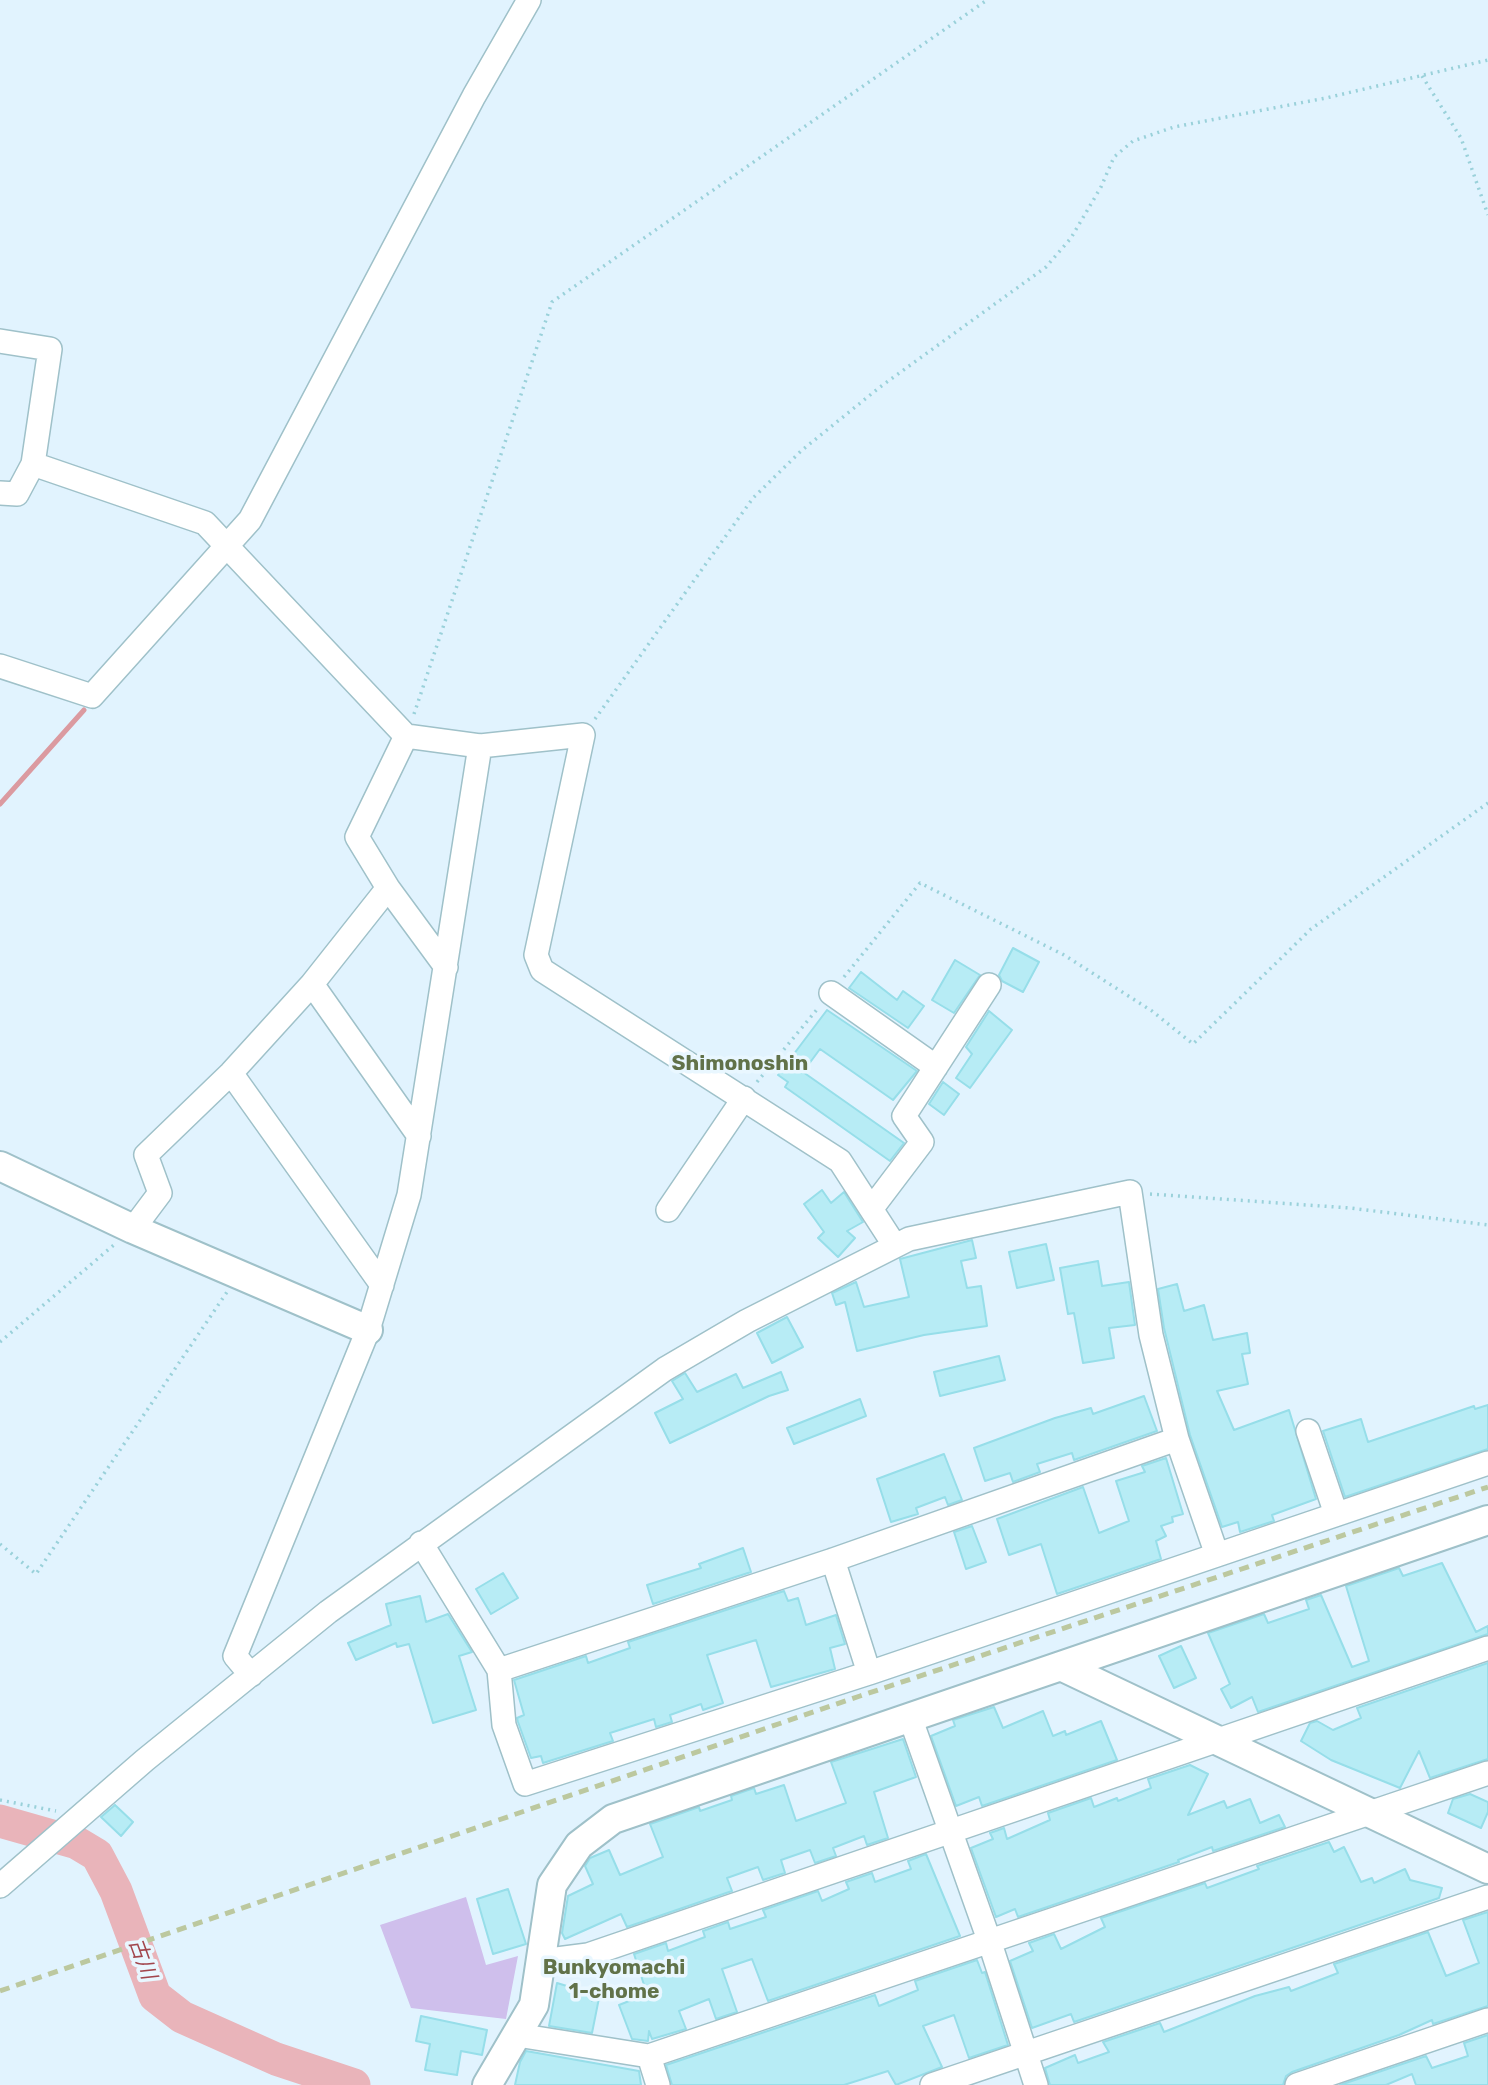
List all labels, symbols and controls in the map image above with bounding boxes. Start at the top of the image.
district label: Shimonoshin [672,1051,808,1077]
water label: 古川 [123,1935,161,1983]
district label: Bunkyomachi 1-chome [543,1955,685,2005]

